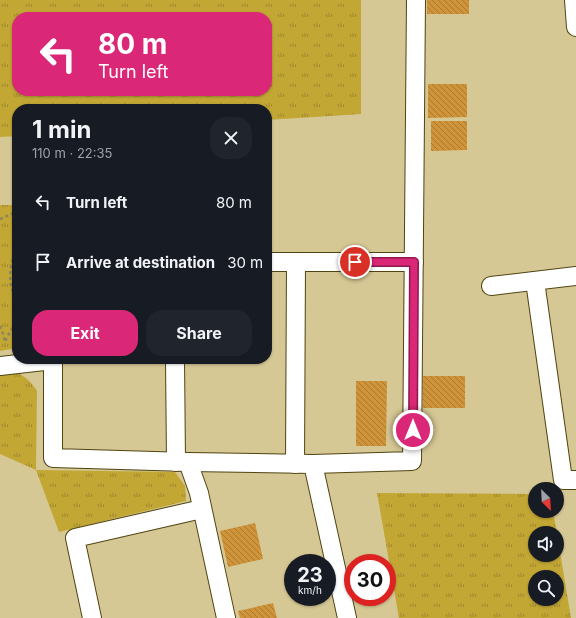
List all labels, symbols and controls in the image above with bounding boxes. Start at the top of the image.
text: 80 m [98,27,167,61]
icon: left [32,28,84,80]
text: Turn left [98,61,168,82]
text: 1 min [32,115,91,144]
button: close [210,117,252,159]
text: 110 m · 22:35 [32,145,112,161]
icon: left [32,191,54,213]
text: Turn left [66,193,127,212]
text: 80 m [216,193,252,212]
pin [338,245,372,279]
icon: arrive [32,251,54,273]
icon: arrive [344,251,366,273]
text: Arrive at destination [66,253,215,272]
text: 30 m [227,253,263,272]
button: Exit [32,310,138,356]
button: Share [146,310,252,356]
position arrow [392,409,434,451]
north arrow [528,482,564,518]
map controls [528,482,564,606]
button: sound [528,526,564,562]
speed limit sign: 30 [344,554,396,606]
text: 23 [297,563,323,587]
button: search [528,570,564,606]
text: km/h [298,584,322,596]

